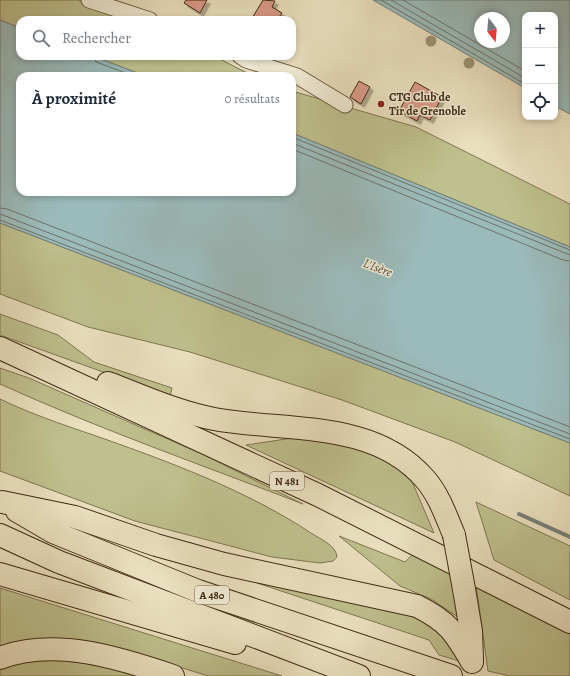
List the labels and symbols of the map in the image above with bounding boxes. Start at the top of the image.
north arrow [474,12,510,48]
place label: CTG Club de Tir de Grenoble [389,89,466,119]
marker: CTG Club de Tir de Grenoble [376,99,386,109]
water label: L'Isère [361,254,395,281]
road number: N 481 [270,472,304,490]
road number: A 480 [195,586,229,604]

